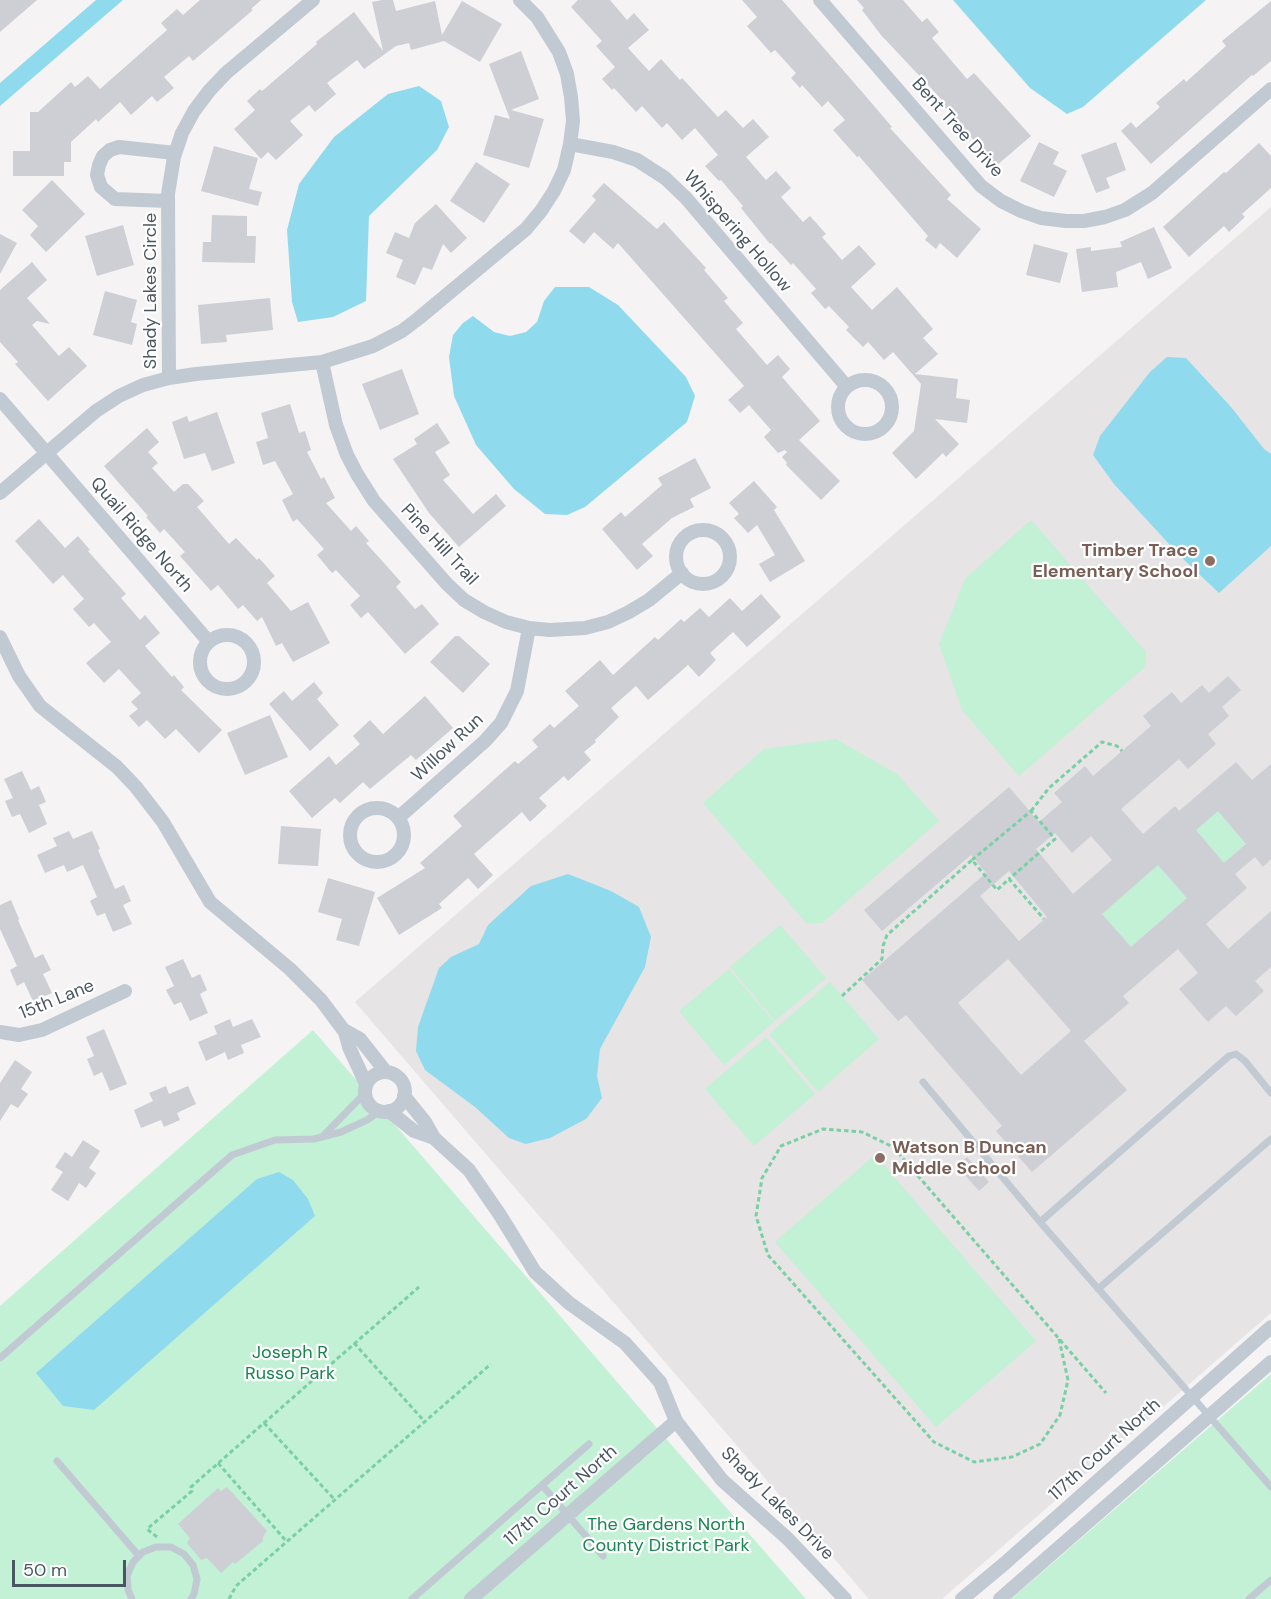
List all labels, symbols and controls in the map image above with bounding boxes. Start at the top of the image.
street label: Bent Tree Drive [907,74,1007,182]
street label: Whispering Hollow [678,167,796,297]
street label: Shady Lakes Circle [140,213,162,369]
street label: Quail Ridge North [85,473,197,597]
street label: Pine Hill Trail [396,500,482,590]
place label: Timber Trace Elementary School [1032,540,1198,582]
marker: Timber Trace Elementary School [1203,554,1217,568]
street label: Willow Run [408,709,488,787]
street label: 15th Lane [17,975,97,1025]
place label: Watson B Duncan Middle School [892,1137,1047,1180]
marker: Watson B Duncan Middle School [873,1151,887,1165]
park label: Joseph R Russo Park [245,1342,335,1384]
street label: 117th Court North [1045,1394,1165,1506]
street label: 117th Court North [500,1441,622,1551]
street label: Shady Lakes Drive [716,1443,838,1565]
park label: The Gardens North County District Park [583,1514,749,1556]
scale bar [15,1548,129,1586]
text: 50 m [23,1558,67,1582]

